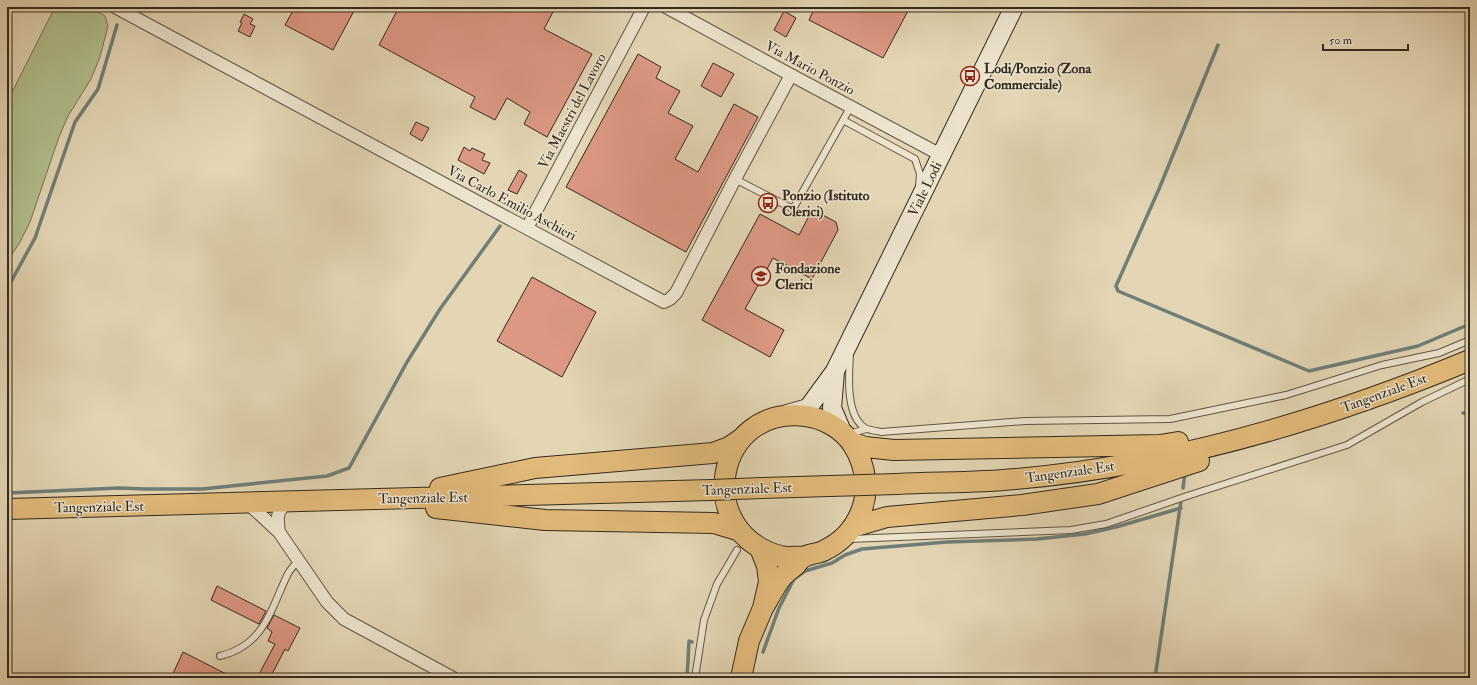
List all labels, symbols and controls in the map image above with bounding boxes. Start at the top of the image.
scale bar [1323,26,1408,52]
text: 50 m [1329,33,1353,48]
street label: Via Mario Ponzio [762,37,858,99]
street label: Via Maestri del Lavoro [534,50,610,172]
place label: Lodi/Ponzio (Zona Commerciale) [984,60,1093,93]
bus stop icon: Lodi/Ponzio (Zona Commerciale) [959,65,981,87]
street label: Viale Lodi [904,158,946,219]
street label: Via Carlo Emilio Aschieri [445,162,580,244]
place label: Ponzio (Istituto Clerici) [782,187,870,220]
bus stop icon: Ponzio (Istituto Clerici) [757,192,779,214]
place label: Fondazione Clerici [775,260,840,293]
school or university icon: Fondazione Clerici [750,265,772,287]
street label: Tangenziale Est [1339,370,1430,416]
street label: Tangenziale Est [1024,457,1116,487]
street label: Tangenziale Est [702,479,793,499]
street label: Tangenziale Est [378,489,468,507]
street label: Tangenziale Est [54,498,144,516]

